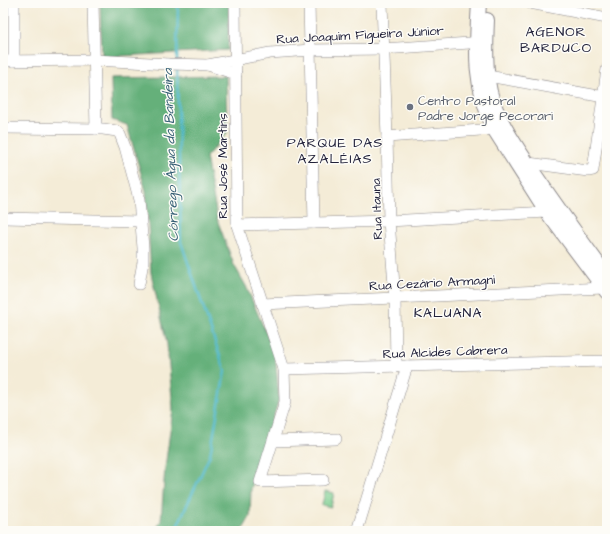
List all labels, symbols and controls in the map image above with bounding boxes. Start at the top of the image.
street label: Rua Joaquim Figueira Júnior [276,22,444,49]
district label: AGENOR BARDUCO [520,22,592,58]
water label: Córrego Água da Bandeira [158,67,184,242]
place label: Centro Pastoral Padre Jorge Pecorari [418,92,553,126]
marker: Centro Pastoral Padre Jorge Pecorari [405,102,415,112]
street label: Rua José Martins [214,113,232,219]
district label: PARQUE DAS AZALÉIAS [287,133,383,169]
street label: Rua Itauna [367,178,387,240]
street label: Rua Cezário Armagni [369,271,496,296]
district label: KALUANA [414,303,482,323]
street label: Rua Alcides Cabrera [382,341,508,363]

